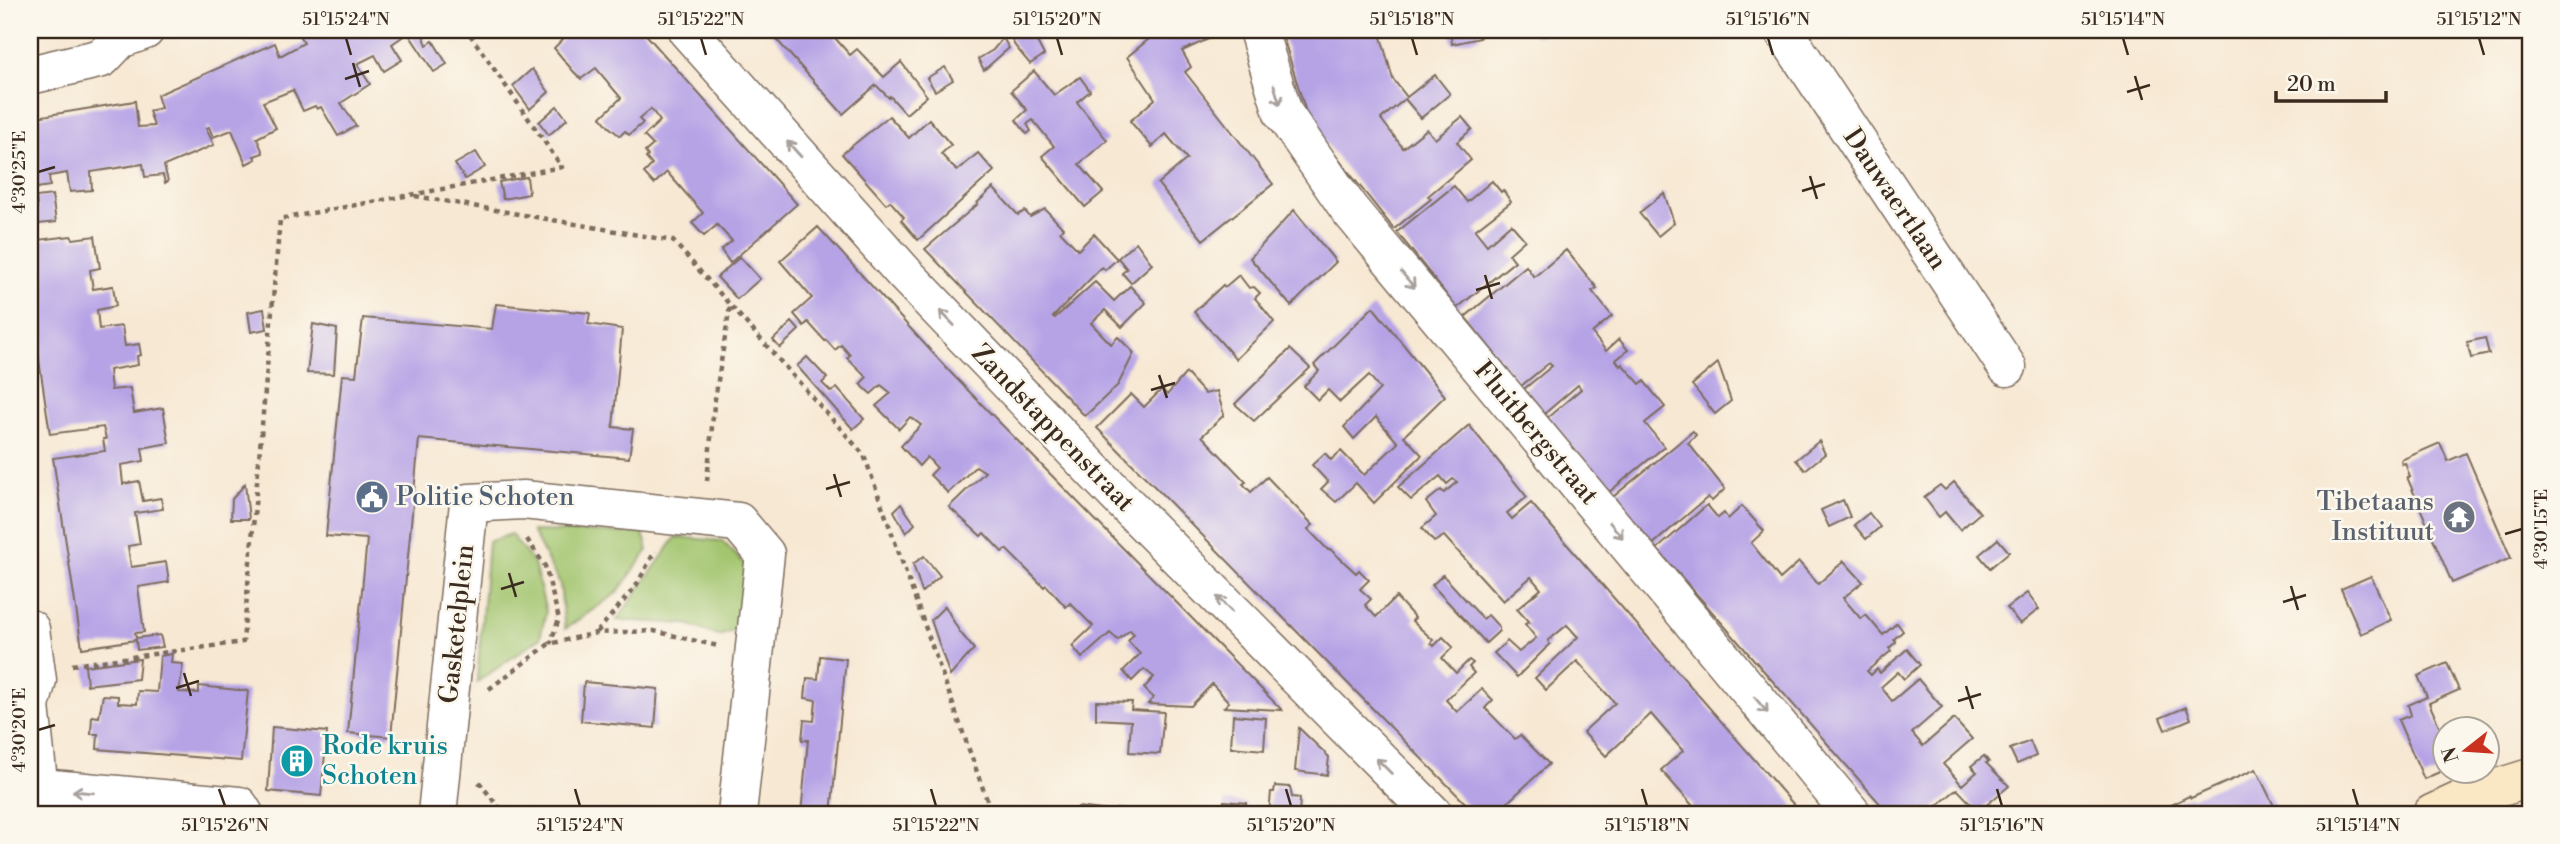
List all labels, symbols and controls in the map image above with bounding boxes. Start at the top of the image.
text: 51°15'24"N [302,8,390,31]
text: 51°15'22"N [658,8,745,31]
text: 51°15'20"N [1013,8,1102,31]
text: 51°15'18"N [1370,8,1455,31]
text: 51°15'16"N [1726,8,1811,31]
text: 51°15'14"N [2081,8,2166,31]
text: 51°15'12"N [2437,8,2522,31]
scale bar [2276,60,2387,104]
text: 20 m [2287,72,2336,98]
one-way arrow [1272,84,1285,106]
street label: Dauwaertlaan [1836,122,1954,276]
text: 4°30'25"E [8,131,31,213]
one-way arrow [786,140,802,158]
one-way arrow [1400,270,1416,288]
one-way arrow [938,309,955,326]
street label: Zandstappenstraat [965,337,1141,519]
street label: Fluitbergstraat [1467,355,1605,511]
public building icon: Politie Schoten [353,478,391,516]
place label: Politie Schoten [396,481,574,513]
place label: Tibetaans Instituut [2317,486,2434,548]
text: 4°30'15"E [2530,489,2553,569]
temple icon: Tibetaans Instituut [2440,498,2478,536]
one-way arrow [1608,521,1624,539]
street label: Gasketelplein [433,543,481,705]
one-way arrow [1216,596,1233,613]
text: 4°30'20"E [8,688,31,772]
one-way arrow [1754,696,1769,714]
north arrow [2430,714,2500,784]
place label: Rode kruis Schoten [322,730,448,792]
building icon: Rode kruis Schoten [278,742,316,780]
text: N [2437,744,2464,765]
one-way arrow [1376,758,1393,775]
one-way arrow [73,785,95,798]
text: 51°15'26"N [181,814,269,837]
text: 51°15'24"N [536,814,624,837]
text: 51°15'22"N [893,814,980,837]
text: 51°15'20"N [1247,814,1336,837]
text: 51°15'18"N [1605,814,1690,837]
text: 51°15'16"N [1960,814,2045,837]
text: 51°15'14"N [2316,814,2401,837]

